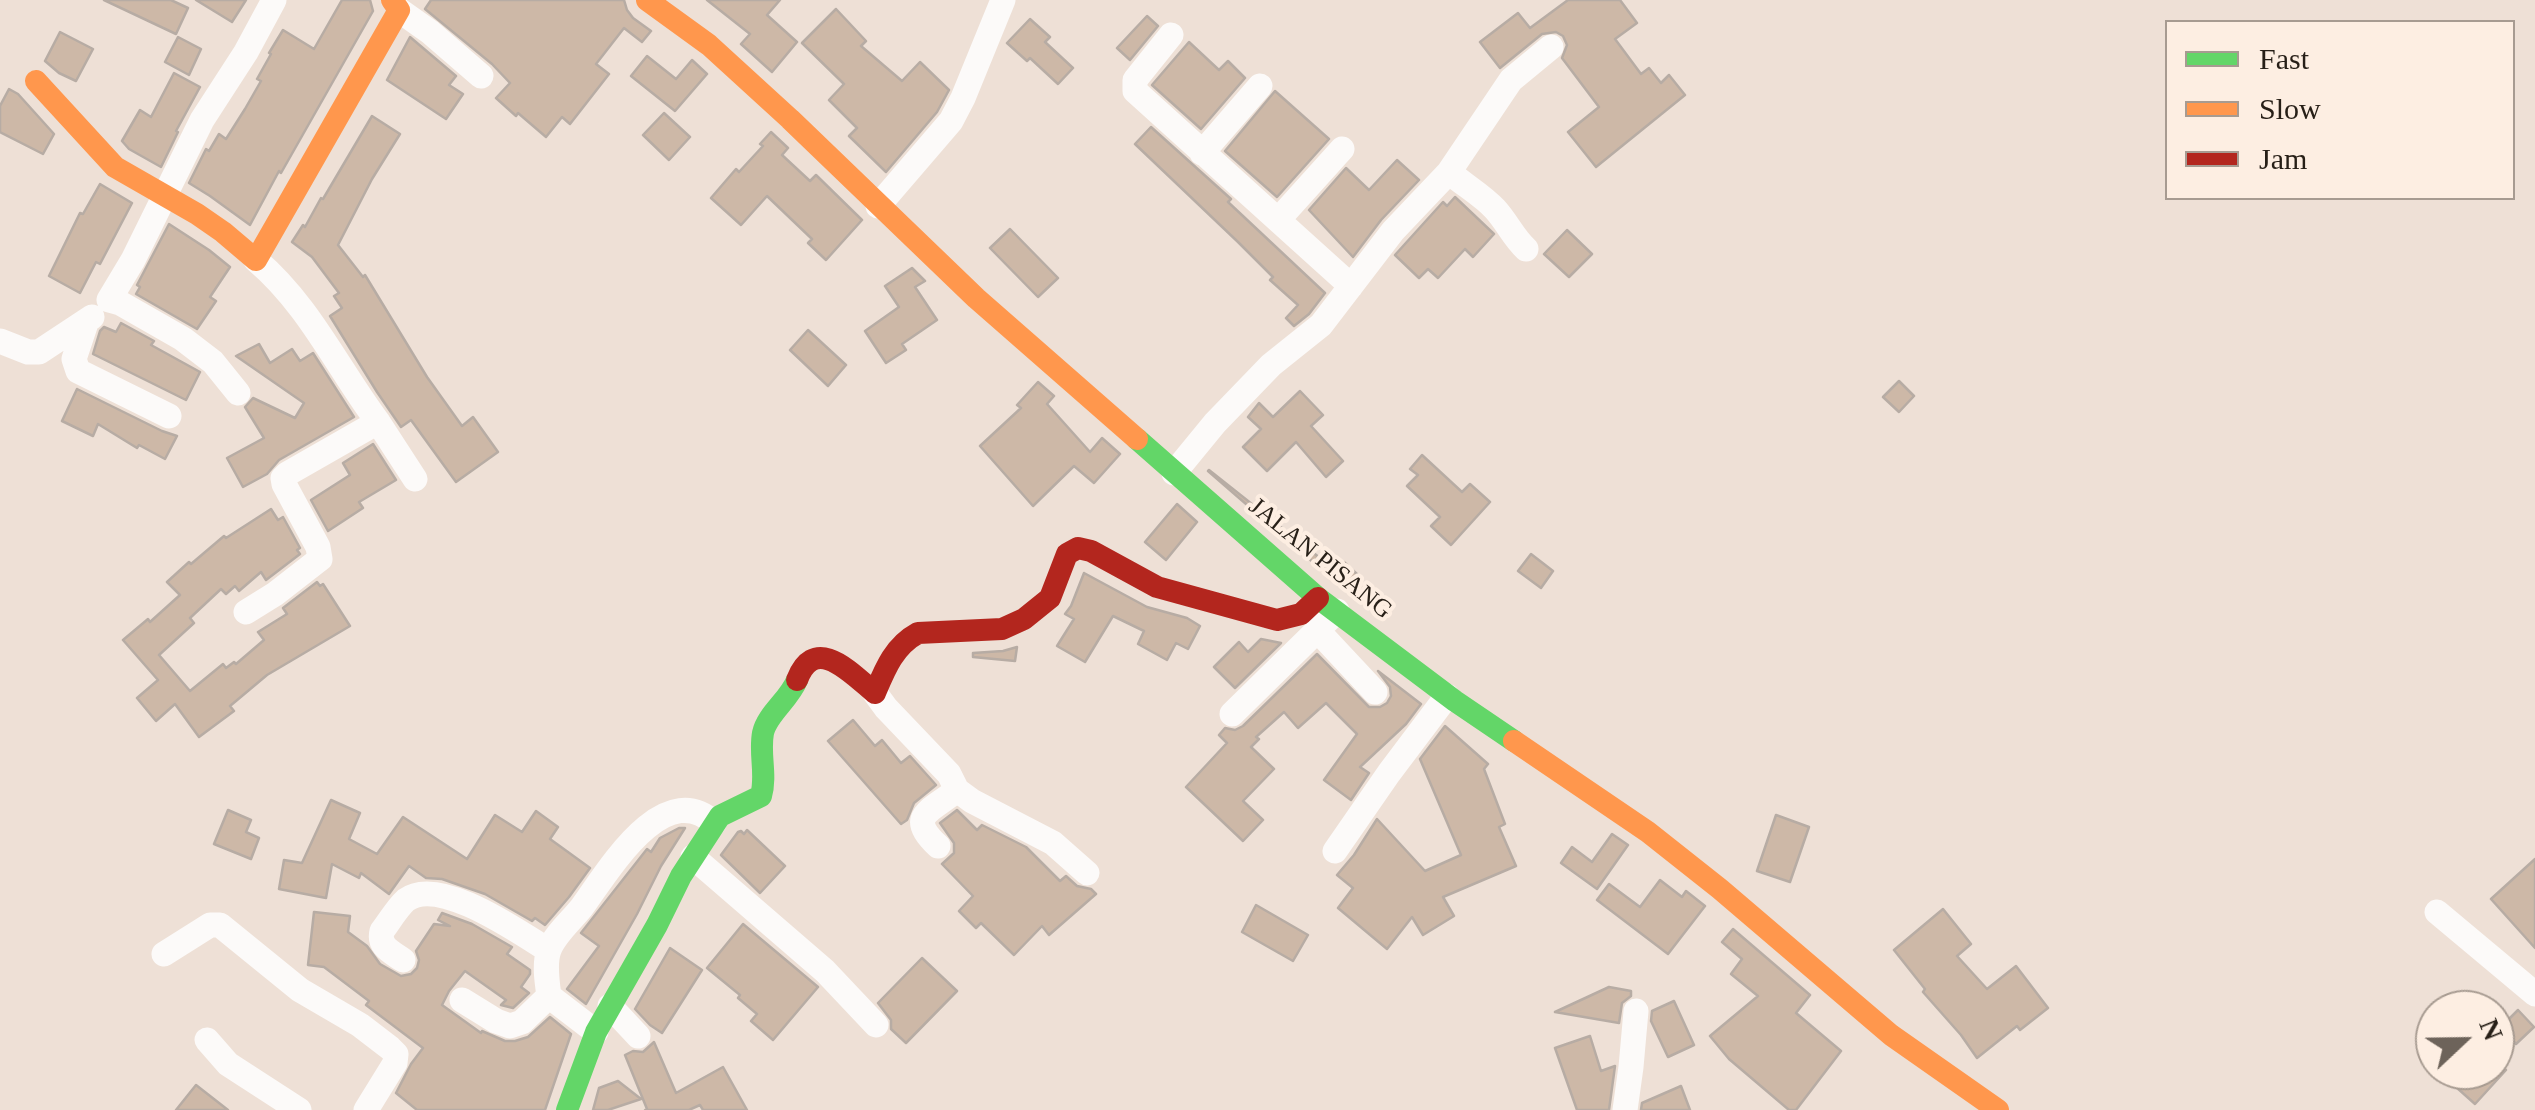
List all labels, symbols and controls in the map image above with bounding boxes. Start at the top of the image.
legend [2165,20,2515,200]
text: Fast [2259,42,2309,75]
text: Slow [2259,92,2321,125]
text: Jam [2259,142,2307,175]
street label: JALAN PISANG [1242,492,1398,626]
north arrow [2415,990,2515,1090]
text: N [2473,1014,2510,1045]

